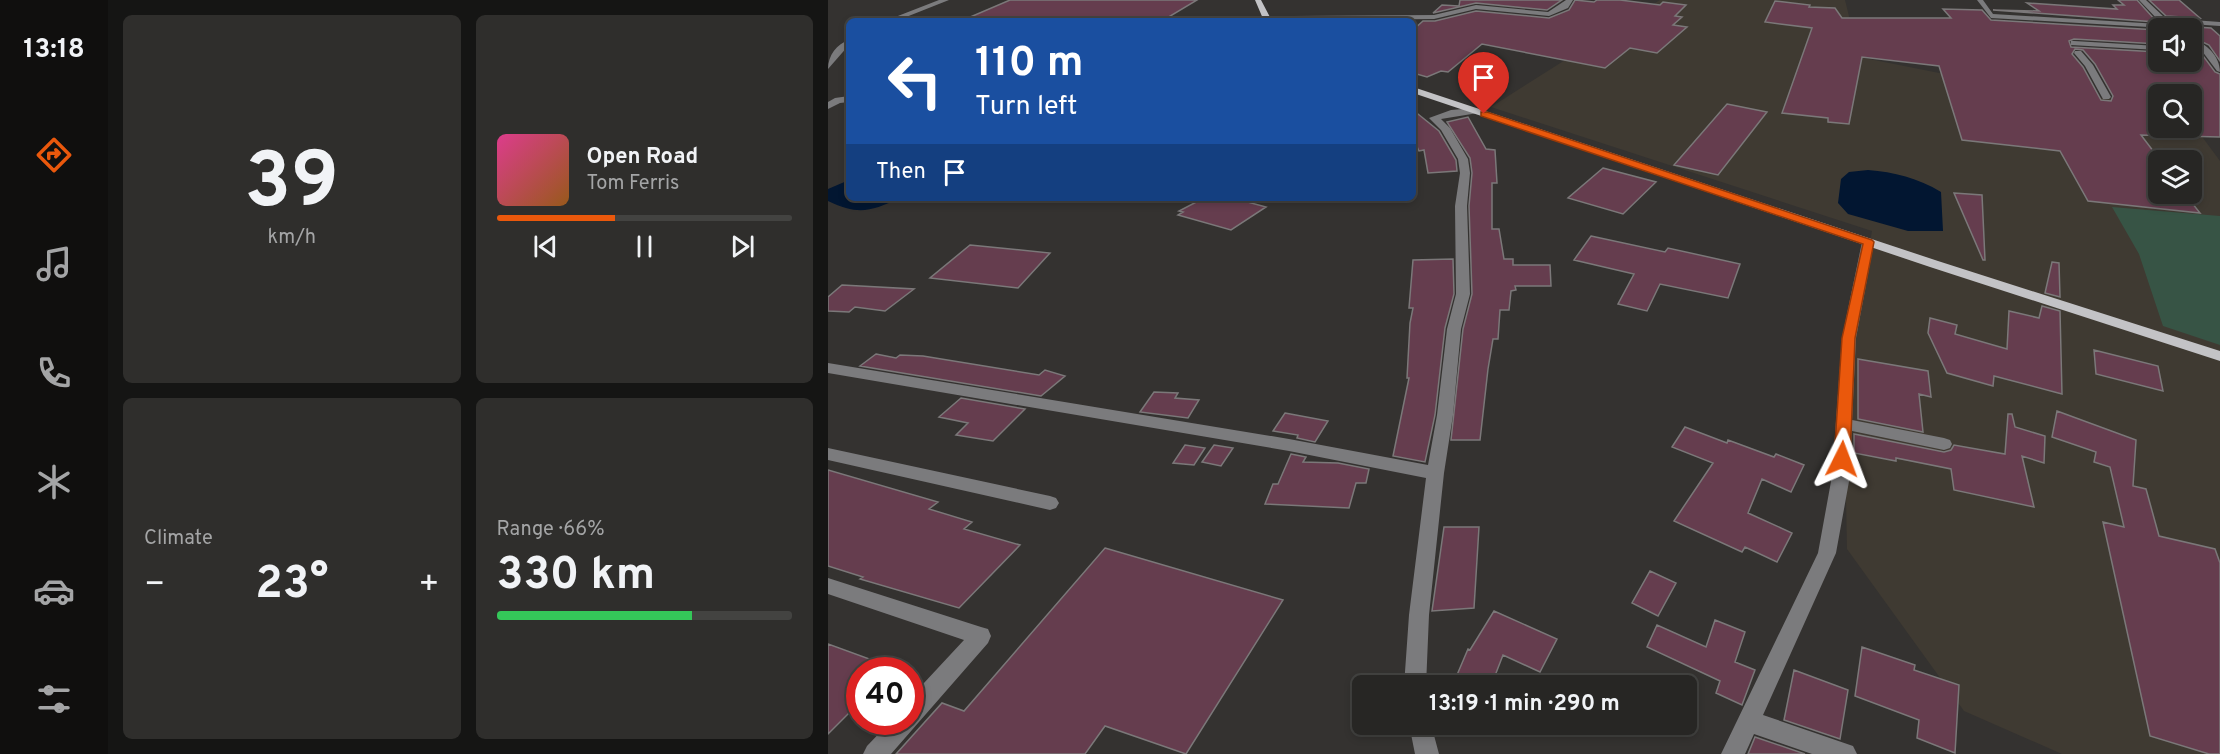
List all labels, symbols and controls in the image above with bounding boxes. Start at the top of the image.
map controls [2148,18,2202,204]
button: sound [2148,18,2202,72]
text: 13:18 [23,33,85,67]
text: 110 m [975,38,1084,91]
icon: left [876,42,954,120]
pin [1458,52,1509,114]
icon: arrive [1467,61,1500,94]
button: search [2148,84,2202,138]
text: Turn left [975,90,1077,124]
icon: directions [33,134,75,176]
text: 39 [244,136,339,235]
text: Open Road [587,144,698,171]
button: layers [2148,150,2202,204]
icon: arrive [938,156,971,189]
text: Then [876,159,926,186]
text: Tom Ferris [587,171,679,197]
text: km/h [267,225,316,251]
icon: previous [529,230,562,263]
icon: pause [628,230,661,263]
icon: next [726,230,759,263]
icon: music [33,243,75,285]
icon: phone [33,352,75,394]
position arrow [1810,427,1874,491]
icon: climate [33,461,75,503]
text: Range · 66% [497,517,605,543]
text: Climate [144,526,213,552]
text: 330 km [497,548,655,605]
text: 23° [255,557,328,614]
text: − [144,565,165,607]
text: + [418,565,440,607]
icon: car [33,570,75,612]
speed limit sign: 40 [846,657,924,735]
icon: filters [33,678,75,720]
text: 13:19 · 1 min · 290 m [1429,691,1620,718]

